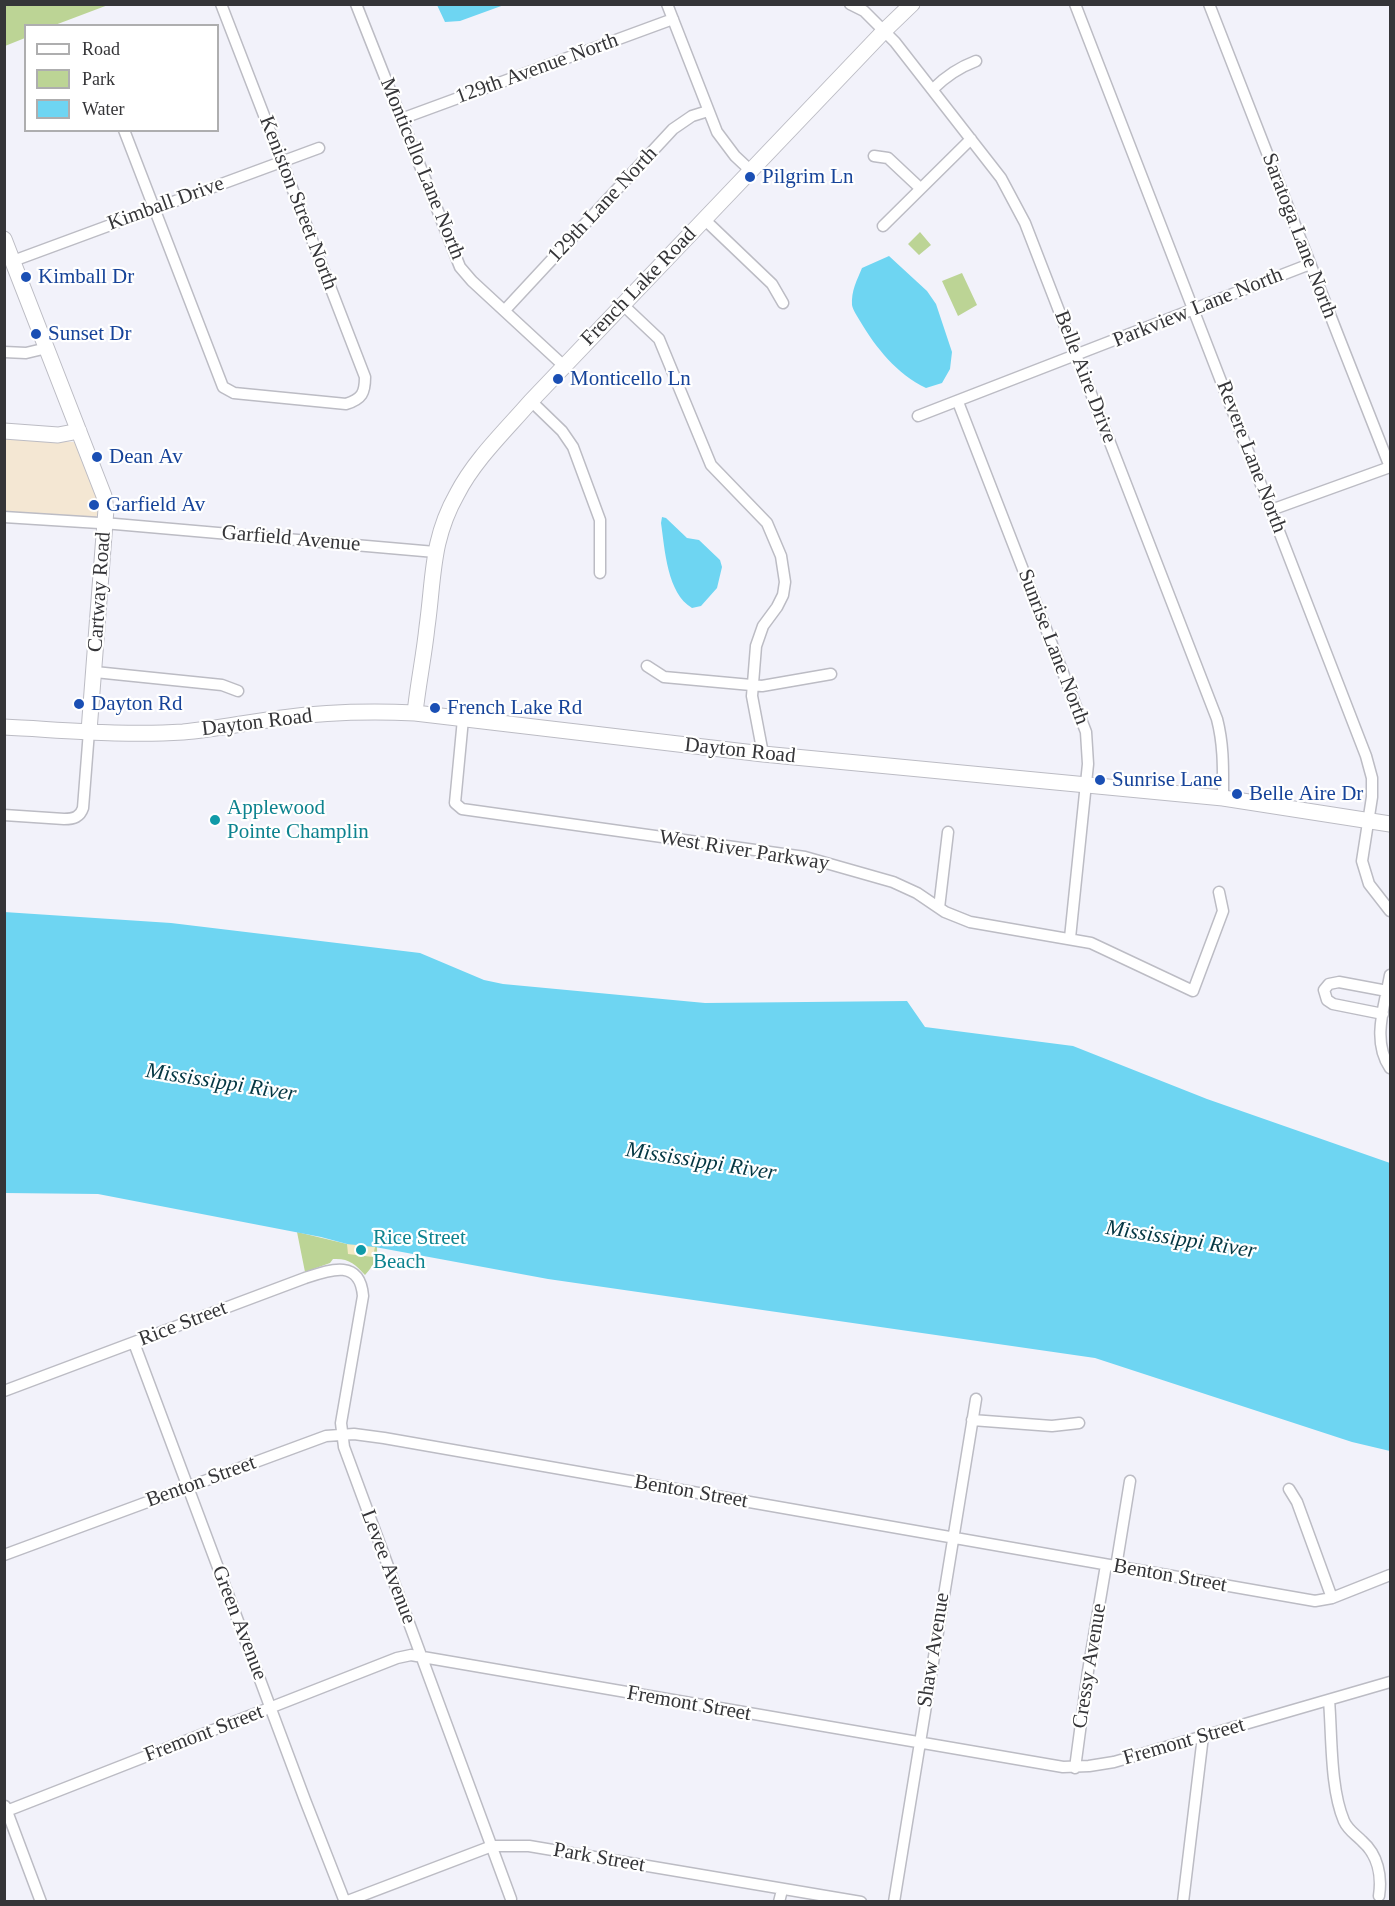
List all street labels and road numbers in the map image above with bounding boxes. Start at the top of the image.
street label: 129th Avenue North [452,28,622,110]
street label: Monticello Lane North [374,75,470,263]
street label: Keniston Street North [253,112,343,294]
street label: 129th Lane North [543,142,663,268]
street label: Saratoga Lane North [1256,150,1342,322]
street label: Kimball Drive [104,171,228,237]
street label: French Lake Road [576,222,702,352]
street label: Parkview Lane North [1109,262,1287,354]
street label: Belle Aire Drive [1048,307,1122,447]
street label: Revere Lane North [1210,377,1292,537]
street label: Garfield Avenue [221,520,361,558]
street label: Cartway Road [83,531,117,653]
street label: Sunrise Lane North [1012,566,1094,728]
street label: Dayton Road [200,704,314,742]
street label: Dayton Road [683,733,797,769]
street label: West River Parkway [657,825,831,877]
street label: Rice Street [135,1296,231,1352]
street label: Benton Street [143,1451,259,1513]
street label: Benton Street [632,1470,750,1514]
street label: Levee Avenue [355,1506,421,1628]
street label: Benton Street [1111,1554,1229,1598]
street label: Green Avenue [206,1562,272,1684]
street label: Shaw Avenue [913,1591,955,1709]
street label: Cressy Avenue [1068,1602,1112,1730]
street label: Fremont Street [625,1681,753,1727]
street label: Fremont Street [141,1700,267,1768]
street label: Fremont Street [1120,1713,1248,1771]
street label: Park Street [551,1838,647,1878]

